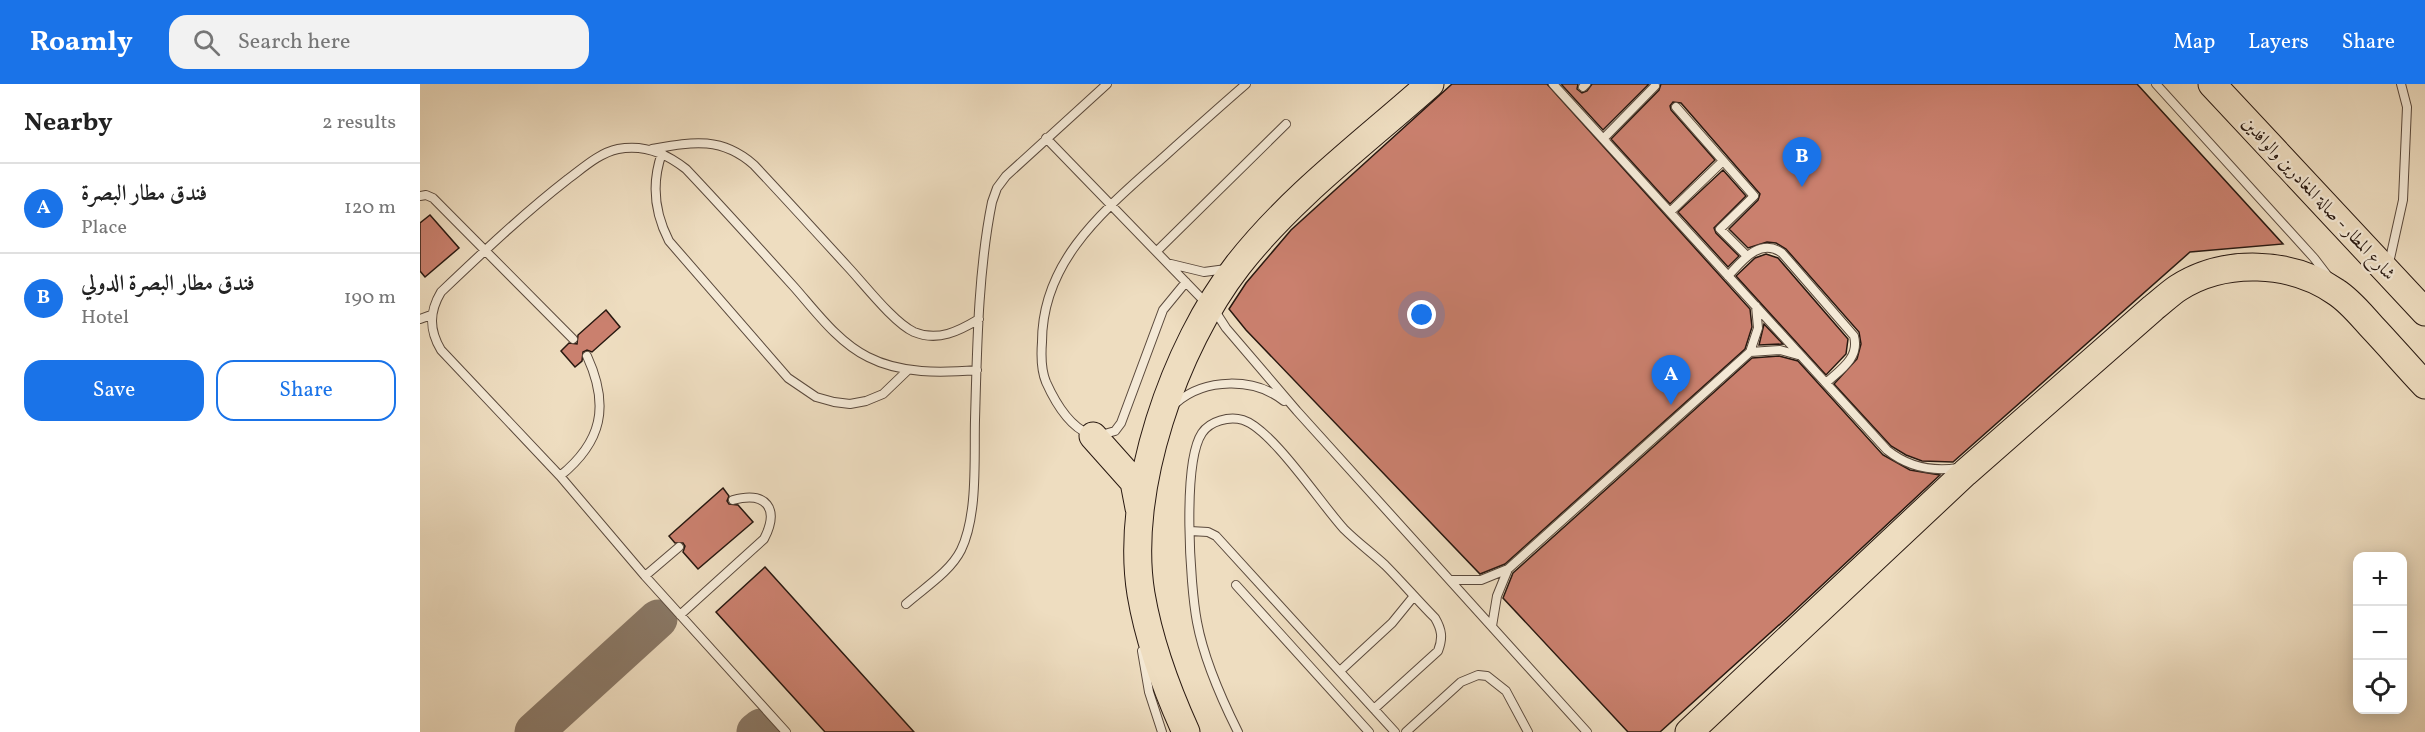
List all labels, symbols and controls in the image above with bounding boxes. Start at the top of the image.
search box [169,15,589,69]
text: Roamly [30,23,133,62]
icon: search [190,26,223,59]
text: Search here [238,27,350,58]
text: Map [2173,28,2215,57]
text: Layers [2248,28,2309,57]
text: Share [2342,28,2395,57]
text: Nearby [24,105,113,141]
text: 2 results [322,109,396,137]
street label: شارع المطار - صالة المغادرين والوافدين [2235,112,2401,287]
pin: B [1782,138,1822,187]
text: فندق مطار البصرة [81,179,207,210]
text: A [36,194,51,222]
text: 120 m [344,194,396,222]
text: Place [81,214,127,242]
text: فندق مطار البصرة الدولي [81,269,255,300]
text: B [37,284,50,312]
text: 190 m [344,284,396,312]
your location [1407,300,1436,329]
text: Hotel [81,304,129,332]
pin: A [1652,356,1690,405]
button: Save [24,360,204,421]
button: Share [216,360,396,421]
map controls [2353,552,2407,714]
button: + [2353,552,2407,606]
button: − [2353,606,2407,660]
button: locate [2353,660,2407,714]

